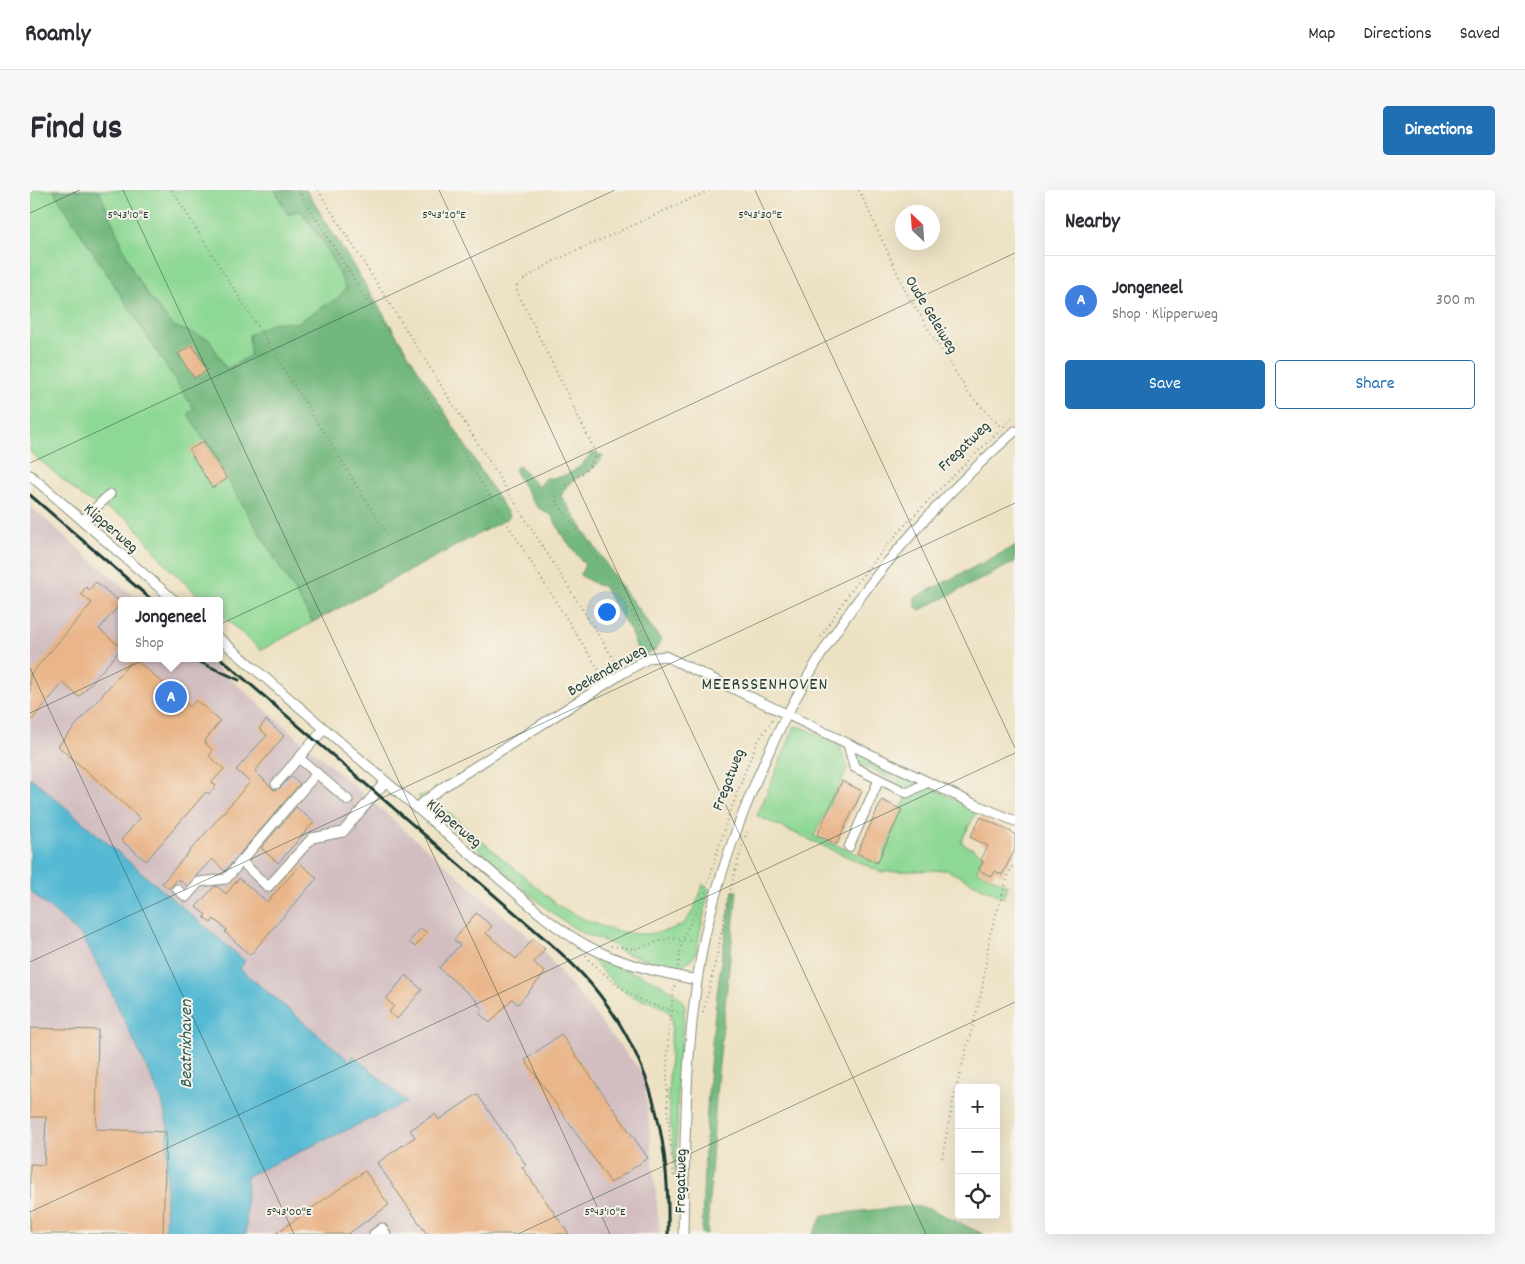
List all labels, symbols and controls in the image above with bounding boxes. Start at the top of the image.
text: Roamly [25,18,91,52]
text: Map [1308,22,1335,47]
text: Directions [1363,22,1432,47]
text: Saved [1460,22,1500,47]
text: Find us [30,105,122,155]
button: Directions [1383,106,1495,155]
north arrow [895,205,940,250]
text: 5°43'10"E [108,207,149,224]
text: 5°43'20"E [422,207,466,224]
text: 5°43'30"E [738,207,782,224]
text: Nearby [1065,208,1120,238]
street label: Oude Geleiweg [898,272,963,359]
text: Jongeneel [1112,276,1183,303]
text: A [1077,289,1085,312]
text: 300 m [1436,289,1475,312]
text: Shop · Klipperweg [1112,303,1218,326]
button: Save [1065,360,1265,409]
button: Share [1275,360,1475,409]
street label: Fregatweg [933,416,996,478]
street label: Klipperweg [78,498,143,559]
popup [118,597,223,662]
your location [594,599,620,625]
text: Jongeneel [135,605,206,632]
text: Shop [135,632,164,655]
street label: Boekenderweg [564,639,651,703]
district label: MEERSSENHOVEN [702,673,828,698]
pin: A [155,678,187,716]
street label: Fregatweg [707,745,752,814]
street label: Klipperweg [421,794,486,854]
water label: Beatrixhaven [175,999,200,1088]
map controls [955,1084,1000,1219]
button: + [955,1084,1000,1129]
button: − [955,1129,1000,1174]
street label: Fregatweg [669,1148,694,1214]
button: locate [955,1174,1000,1219]
text: 5°43'00"E [267,1204,312,1221]
text: 5°43'10"E [585,1204,626,1221]

